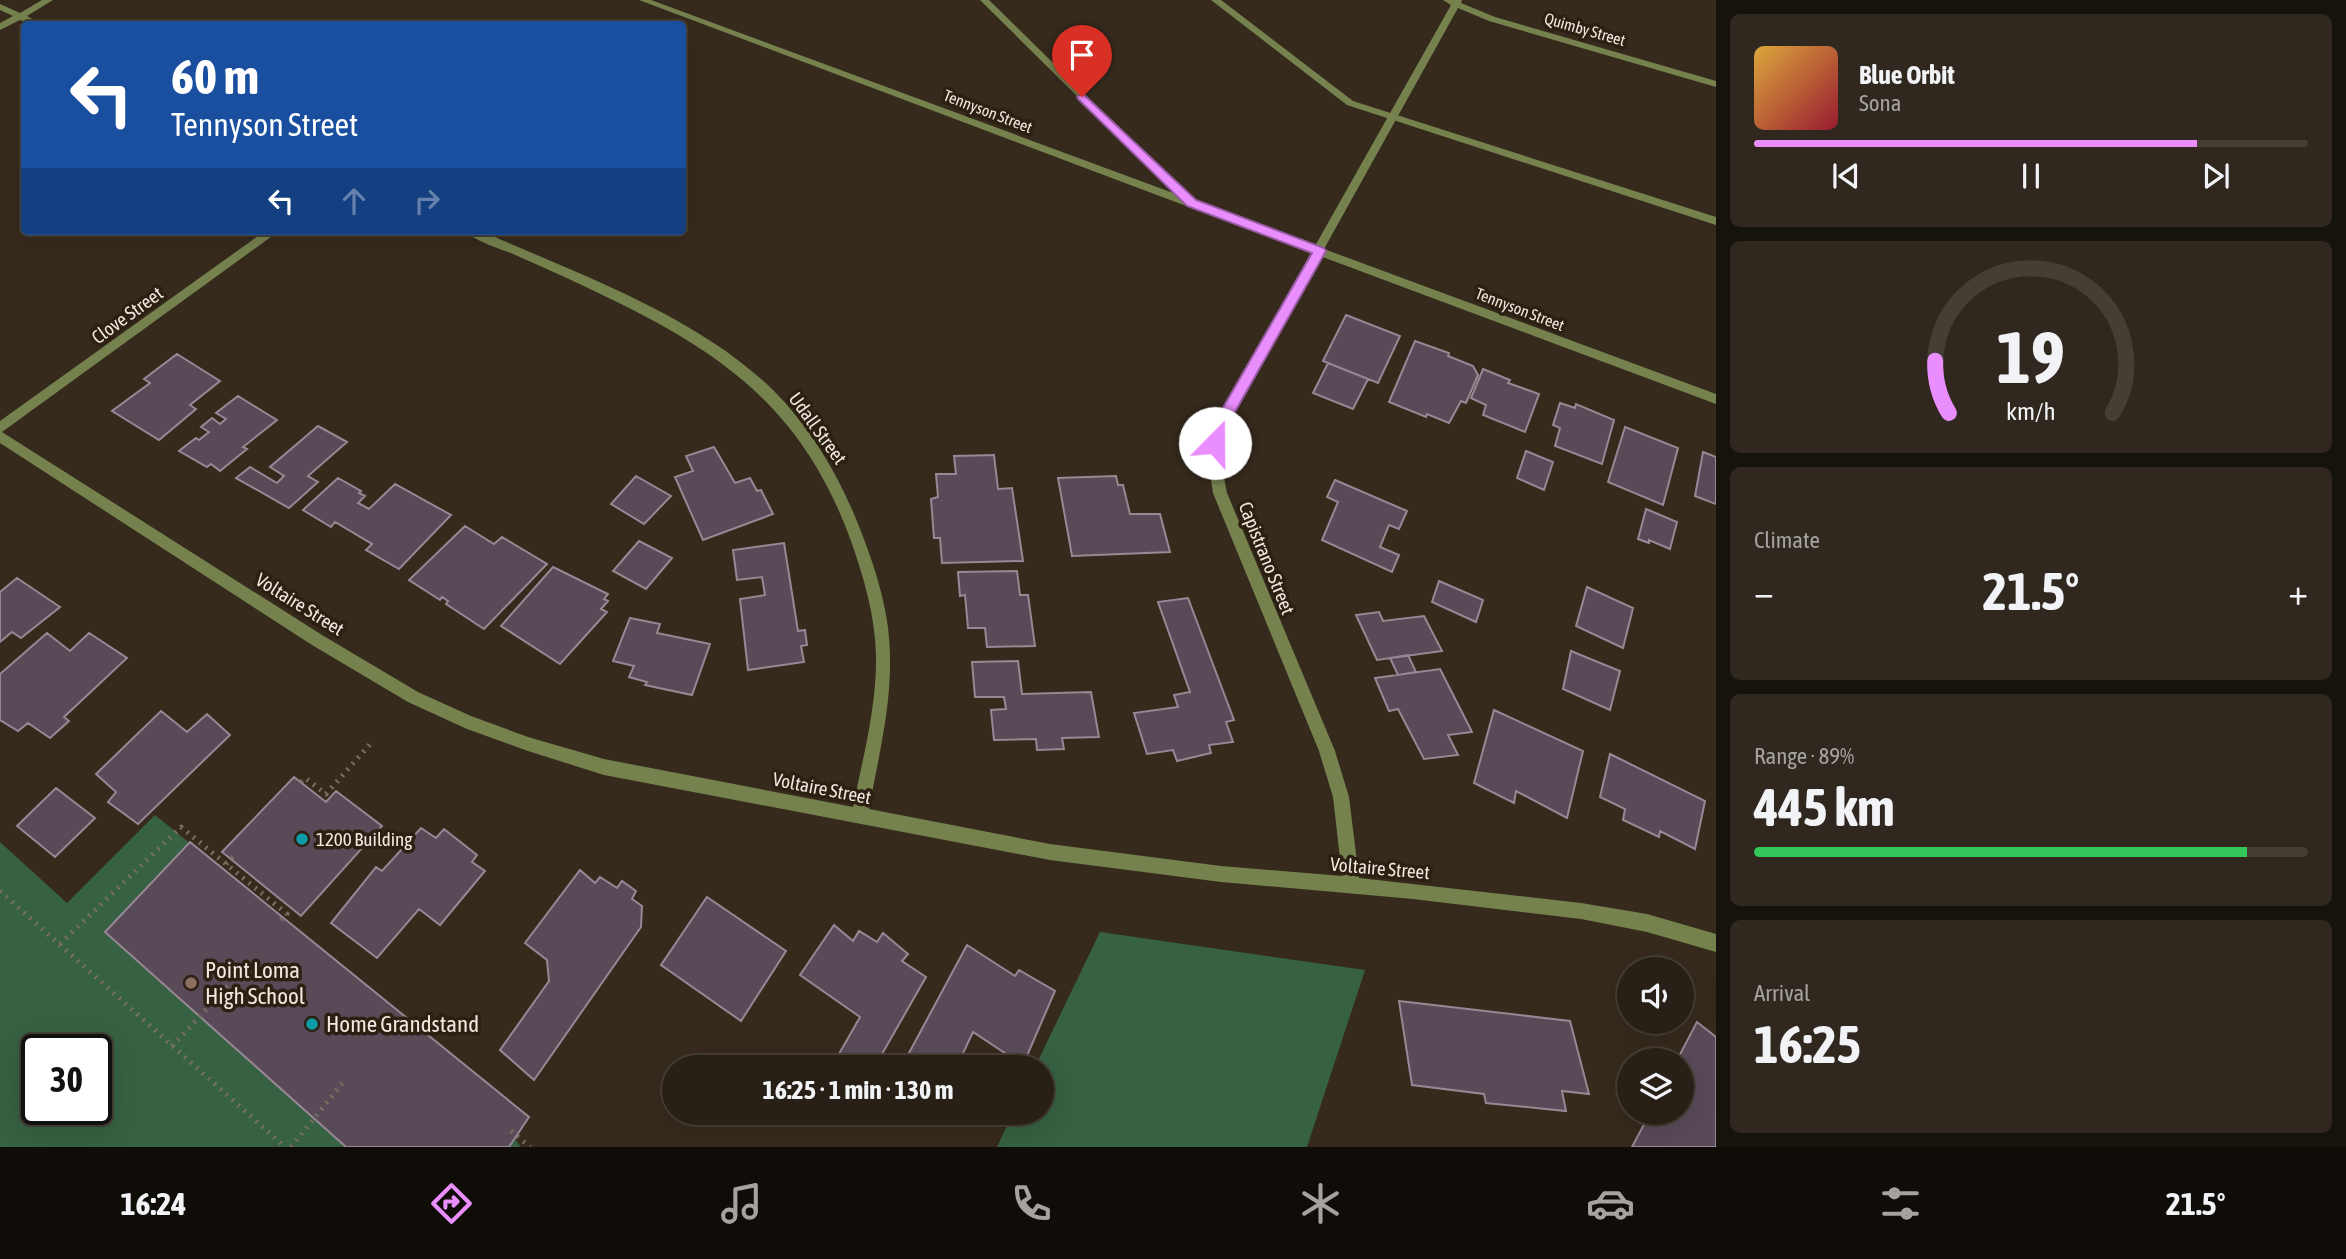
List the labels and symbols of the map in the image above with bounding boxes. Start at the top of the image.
street label: Quimby Street [1542,9,1628,50]
pin [1052,25,1112,97]
street label: Tennyson Street [941,86,1035,137]
street label: Clove Street [87,282,167,348]
street label: Tennyson Street [1473,284,1567,335]
street label: Udall Street [785,388,851,468]
position arrow [1178,406,1252,480]
street label: Capistrano Street [1234,499,1300,617]
street label: Voltaire Street [252,568,348,640]
street label: Voltaire Street [771,768,873,808]
place label: 1200 Building [316,828,413,850]
marker: 1200 Building [294,831,310,847]
street label: Voltaire Street [1329,853,1431,883]
place label: Point Loma High School [205,957,305,1009]
marker: Point Loma High School [183,975,199,991]
place label: Home Grandstand [326,1011,479,1037]
marker: Home Grandstand [304,1016,320,1032]
speed limit sign: 30 [21,1034,112,1125]

